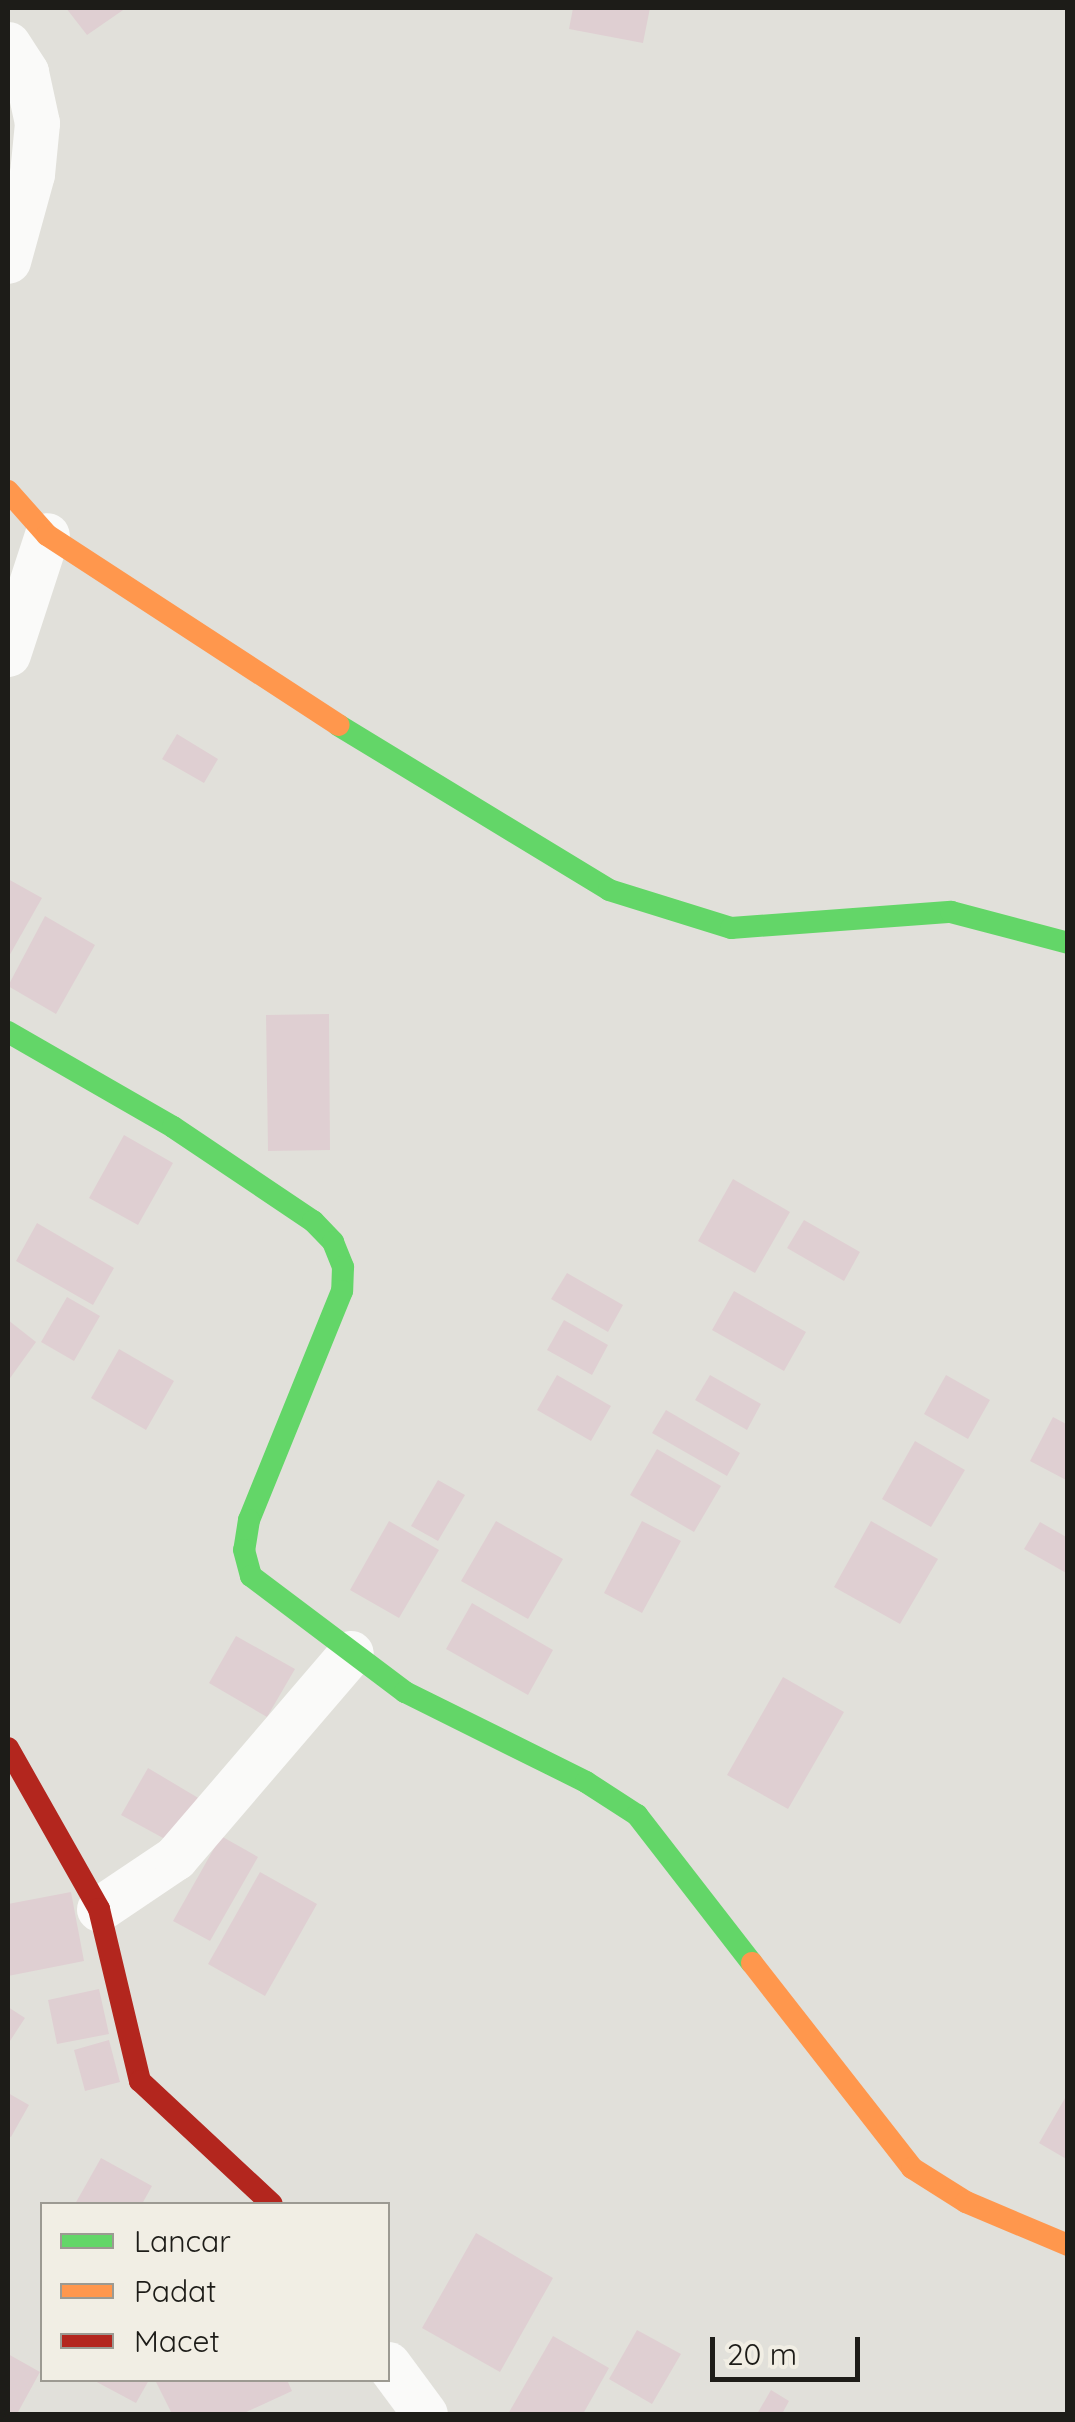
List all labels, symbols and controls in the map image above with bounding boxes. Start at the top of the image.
legend [40,2202,390,2382]
text: Lancar [134,2222,231,2260]
text: Padat [134,2272,216,2310]
scale bar [715,2317,865,2379]
text: Macet [134,2322,220,2360]
text: 20 m [727,2335,797,2373]

